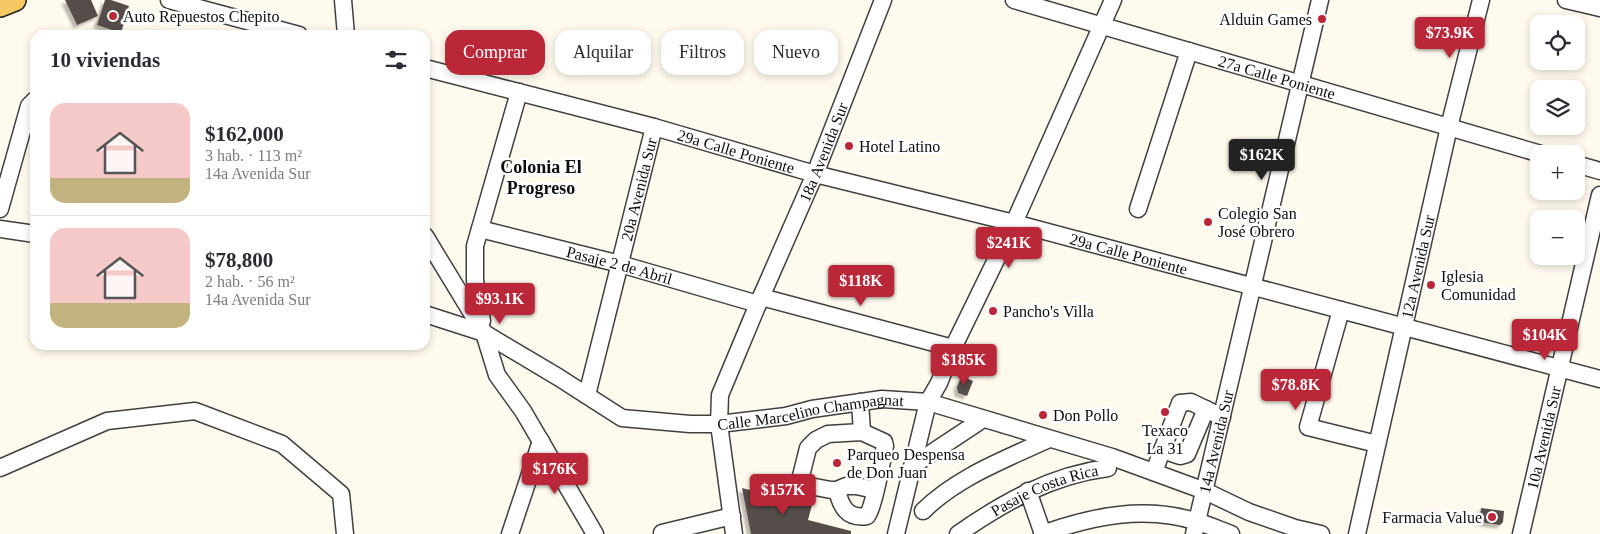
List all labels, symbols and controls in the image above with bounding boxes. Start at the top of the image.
place label: Auto Repuestos Chepito [123,8,279,26]
marker: Auto Repuestos Chepito [107,10,119,22]
place label: Alduin Games [1219,11,1312,28]
marker: Alduin Games [1316,13,1328,25]
map controls [1530,15,1585,265]
button: locate [1530,15,1585,70]
pin: $73.9K [1409,17,1491,59]
text: $73.9K [1426,24,1474,41]
chip: Comprar [445,30,545,75]
chip: Alquilar [555,30,651,75]
chip: Filtros [661,30,744,75]
chip: Nuevo [754,30,838,75]
icon: filters [382,46,410,74]
text: 10 viviendas [50,48,160,72]
street label: 27a Calle Poniente [1217,52,1337,102]
button: layers [1530,80,1585,135]
street label: 18a Avenida Sur [795,99,851,204]
text: $162,000 [205,122,284,146]
icon: home [90,123,150,183]
street label: 29a Calle Poniente [676,126,797,176]
street label: 20a Avenida Sur [617,135,660,243]
place label: Hotel Latino [859,138,940,155]
pin: $162K [1227,138,1297,181]
marker: Hotel Latino [843,140,855,152]
button: + [1530,145,1585,200]
text: $162K [1240,146,1284,163]
text: 3 hab. · 113 m² [205,147,302,164]
district label: Colonia El Progreso [500,157,582,198]
text: 14a Avenida Sur [205,165,310,182]
place label: Colegio San José Obrero [1218,205,1297,240]
button: − [1530,210,1585,265]
street label: 12a Avenida Sur [1397,213,1437,320]
marker: Colegio San José Obrero [1202,216,1214,228]
pin: $241K [974,226,1044,269]
street label: 29a Calle Poniente [1068,230,1189,277]
text: $241K [987,234,1031,251]
street label: Pasaje 2 de Abril [565,242,675,287]
icon: home [90,248,150,308]
text: $78,800 [205,248,273,272]
pin: $118K [826,264,896,307]
place label: Iglesia Comunidad [1441,268,1516,303]
text: $118K [839,272,883,289]
text: 2 hab. · 56 m² [205,273,295,290]
marker: Iglesia Comunidad [1425,279,1437,291]
pin: $93.1K [459,282,541,325]
text: $93.1K [476,290,524,307]
text: 14a Avenida Sur [205,291,310,308]
place label: Pancho's Villa [1003,303,1094,320]
marker: Pancho's Villa [987,305,999,317]
pin: $104K [1510,318,1580,361]
text: $104K [1523,326,1567,343]
pin: $185K [929,344,999,386]
text: $185K [942,351,986,368]
pin: $78.8K [1255,368,1337,411]
text: $78.8K [1272,376,1320,393]
street label: 10a Avenida Sur [1523,384,1564,491]
street label: 14a Avenida Sur [1195,388,1236,495]
street label: Calle Marcelino Champagnat [716,390,905,433]
marker: Texaco La 31 [1159,406,1171,418]
place label: Don Pollo [1053,407,1118,424]
marker: Don Pollo [1037,409,1049,421]
place label: Texaco La 31 [1142,422,1188,457]
place label: Parqueo Despensa de Don Juan [847,446,965,481]
pin: $176K [520,452,590,495]
marker: Parqueo Despensa de Don Juan [831,457,843,469]
text: $176K [533,460,577,477]
street label: Pasaje Costa Rica [988,461,1099,519]
pin: $157K [748,474,818,516]
text: $157K [761,481,805,498]
place label: Farmacia Value [1382,509,1482,526]
marker: Farmacia Value [1486,511,1498,523]

